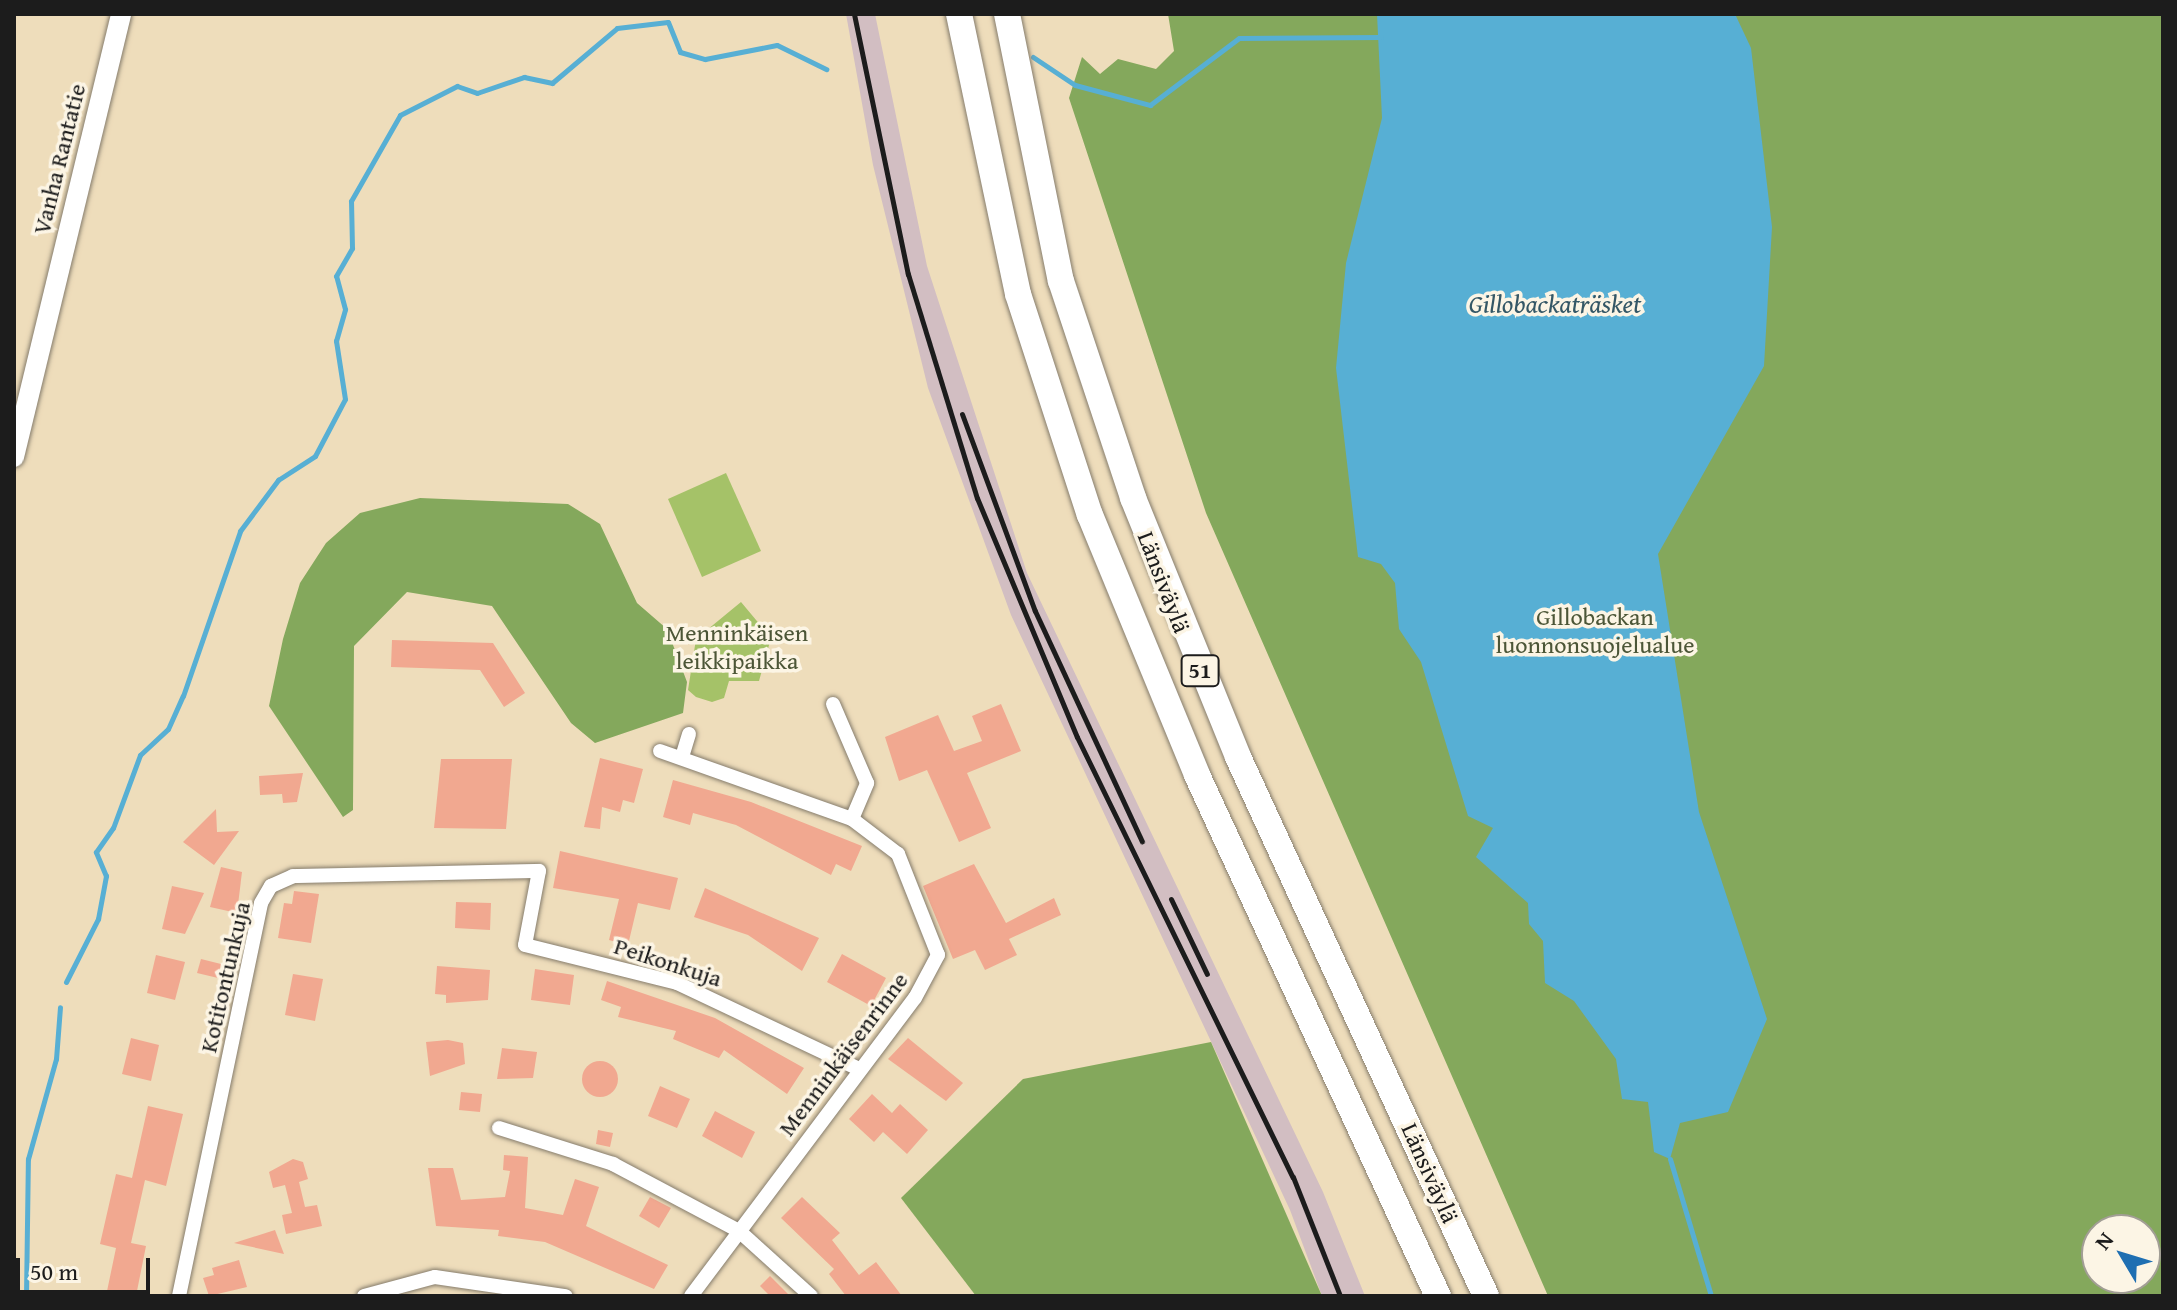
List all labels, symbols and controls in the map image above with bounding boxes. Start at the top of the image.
street label: Vanha Rantatie [26,81,92,237]
water label: Gillobackaträsket [1469,288,1641,320]
street label: Länsiväylä [1132,527,1196,637]
park label: Gillobackan luonnonsuojelualue [1495,603,1695,659]
park label: Menninkäisen leikkipaikka [666,619,808,675]
road number: 51 [1180,653,1220,689]
street label: Kotitontunkuja [194,899,256,1055]
street label: Peikonkuja [611,931,725,993]
street label: Menninkäisenrinne [772,966,914,1142]
street label: Länsiväylä [1395,1119,1465,1227]
north arrow [2081,1214,2161,1294]
text: N [2087,1225,2121,1256]
scale bar [20,1242,154,1292]
text: 50 m [30,1254,78,1289]

